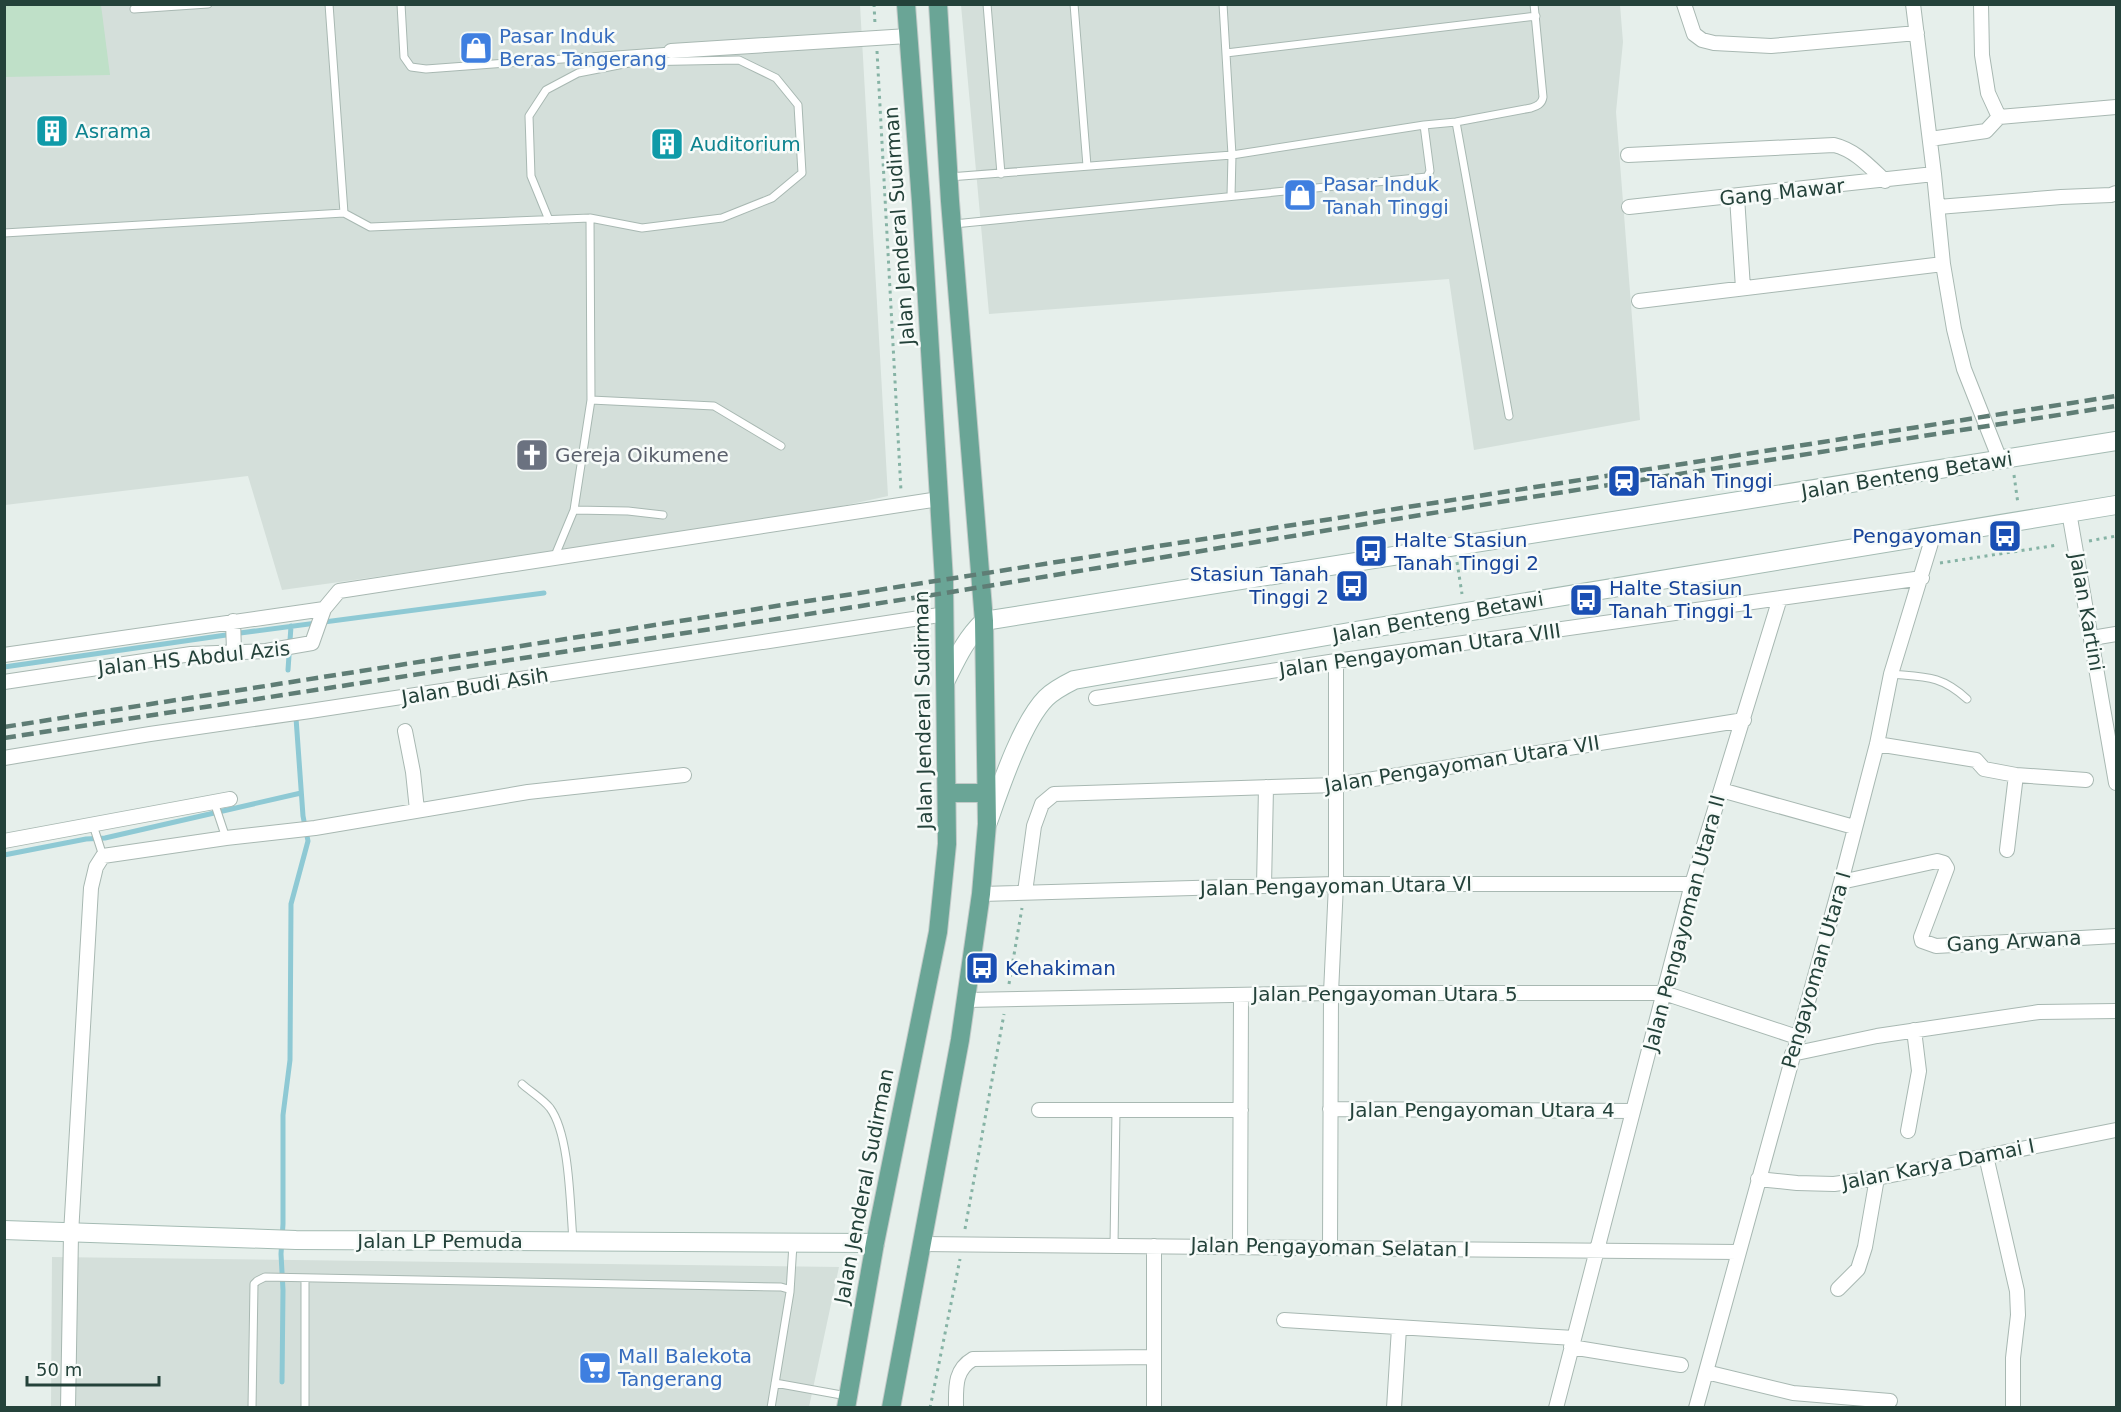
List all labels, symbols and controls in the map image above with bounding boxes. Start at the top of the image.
place label: Pasar Induk Beras Tangerang [499,24,667,71]
shop icon: Pasar Induk Beras Tangerang [458,30,494,66]
street label: Jalan Jenderal Sudirman [879,106,919,348]
building icon: Asrama [34,113,70,149]
place label: Asrama [75,119,151,143]
building icon: Auditorium [649,126,685,162]
place label: Auditorium [690,132,801,156]
place label: Pasar Induk Tanah Tinggi [1322,172,1449,219]
street label: Gang Mawar [1718,173,1847,211]
shop icon: Pasar Induk Tanah Tinggi [1282,177,1318,213]
church icon: Gereja Oikumene [514,437,550,473]
place label: Gereja Oikumene [555,443,729,467]
street label: Jalan Benteng Betawi [1798,446,2014,504]
station icon: Tanah Tinggi [1606,463,1642,499]
place label: Tanah Tinggi [1646,469,1773,493]
bus stop icon: Pengayoman [1987,518,2023,554]
place label: Pengayoman [1852,524,1982,548]
place label: Halte Stasiun Tanah Tinggi 2 [1393,528,1539,575]
bus stop icon: Halte Stasiun Tanah Tinggi 2 [1353,533,1389,569]
street label: Jalan Kartini [2064,549,2109,673]
place label: Stasiun Tanah Tinggi 2 [1190,562,1329,609]
bus stop icon: Stasiun Tanah Tinggi 2 [1334,568,1370,604]
place label: Halte Stasiun Tanah Tinggi 1 [1608,576,1754,623]
bus stop icon: Halte Stasiun Tanah Tinggi 1 [1568,582,1604,618]
street label: Jalan Benteng Betawi [1329,587,1545,648]
street label: Jalan Jenderal Sudirman [909,590,937,832]
street label: Jalan Pengayoman Utara VIII [1276,618,1562,682]
street label: Jalan HS Abdul Azis [95,636,291,680]
street label: Jalan Budi Asih [398,663,550,710]
street label: Jalan Pengayoman Utara VII [1321,730,1601,798]
street label: Jalan Pengayoman Utara II [1638,792,1730,1056]
street label: Pengayoman Utara I [1776,869,1856,1071]
street label: Jalan Pengayoman Utara VI [1198,872,1472,900]
street label: Gang Arwana [1946,925,2082,957]
bus stop icon: Kehakiman [964,950,1000,986]
place label: Kehakiman [1005,956,1116,980]
street label: Jalan Pengayoman Utara 5 [1250,982,1518,1006]
street label: Jalan Jenderal Sudirman [829,1066,899,1308]
street label: Jalan Pengayoman Utara 4 [1347,1098,1615,1122]
street label: Jalan Karya Damai I [1838,1134,2036,1195]
street label: Jalan LP Pemuda [355,1229,523,1253]
street label: Jalan Pengayoman Selatan I [1188,1233,1470,1261]
place label: Mall Balekota Tangerang [617,1344,752,1391]
scale bar [27,1349,159,1387]
supermarket icon: Mall Balekota Tangerang [577,1350,613,1386]
text: 50 m [36,1359,82,1380]

